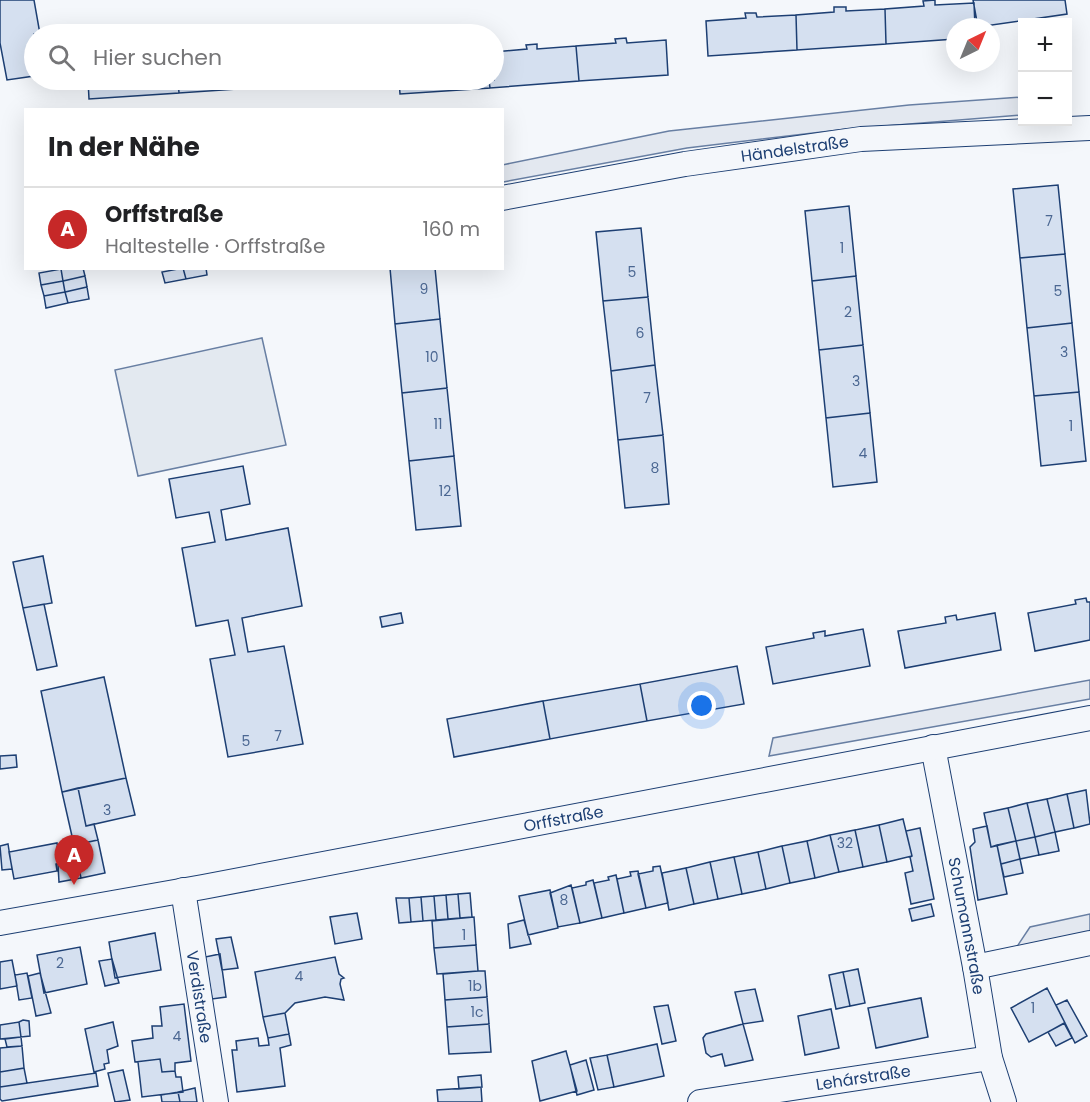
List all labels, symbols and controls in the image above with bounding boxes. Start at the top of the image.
north arrow [946,18,1000,72]
map controls [1018,18,1072,126]
button: + [1018,18,1072,72]
search box [24,24,504,90]
icon: search [45,41,78,74]
text: Hier suchen [93,42,222,73]
button: − [1018,72,1072,126]
text: In der Nähe [48,129,200,165]
street label: Händelstraße [739,130,850,168]
text: Orffstraße [105,199,223,230]
house number: 7 [1045,211,1053,231]
text: A [60,215,75,243]
text: 160 m [422,215,480,243]
text: Haltestelle · Orffstraße [105,232,325,260]
house number: 1 [840,238,844,258]
house number: 5 [628,262,636,282]
house number: 9 [420,279,428,299]
house number: 5 [1054,281,1062,301]
house number: 2 [844,302,852,322]
house number: 6 [636,323,645,343]
house number: 3 [1060,342,1068,362]
house number: 10 [425,347,439,367]
house number: 3 [852,371,860,391]
house number: 7 [643,388,651,408]
house number: 11 [434,414,442,434]
house number: 1 [1069,416,1073,436]
house number: 4 [859,443,868,463]
house number: 8 [651,458,660,478]
house number: 12 [439,481,451,501]
your location [687,691,716,720]
house number: 7 [274,726,282,746]
house number: 5 [242,731,250,751]
house number: 3 [103,800,111,820]
street label: Orffstraße [522,800,605,838]
house number: 32 [837,833,853,853]
pin: A [54,836,94,885]
street label: Schumannstraße [942,855,990,996]
house number: 8 [560,890,569,910]
house number: 1 [462,925,466,945]
street label: Verdistraße [181,949,218,1045]
house number: 2 [56,953,64,973]
house number: 4 [295,966,304,986]
house number: 1b [468,976,482,996]
house number: 1 [1031,998,1035,1018]
house number: 1c [471,1002,483,1022]
house number: 4 [173,1026,182,1046]
street label: Lehárstraße [814,1059,912,1096]

